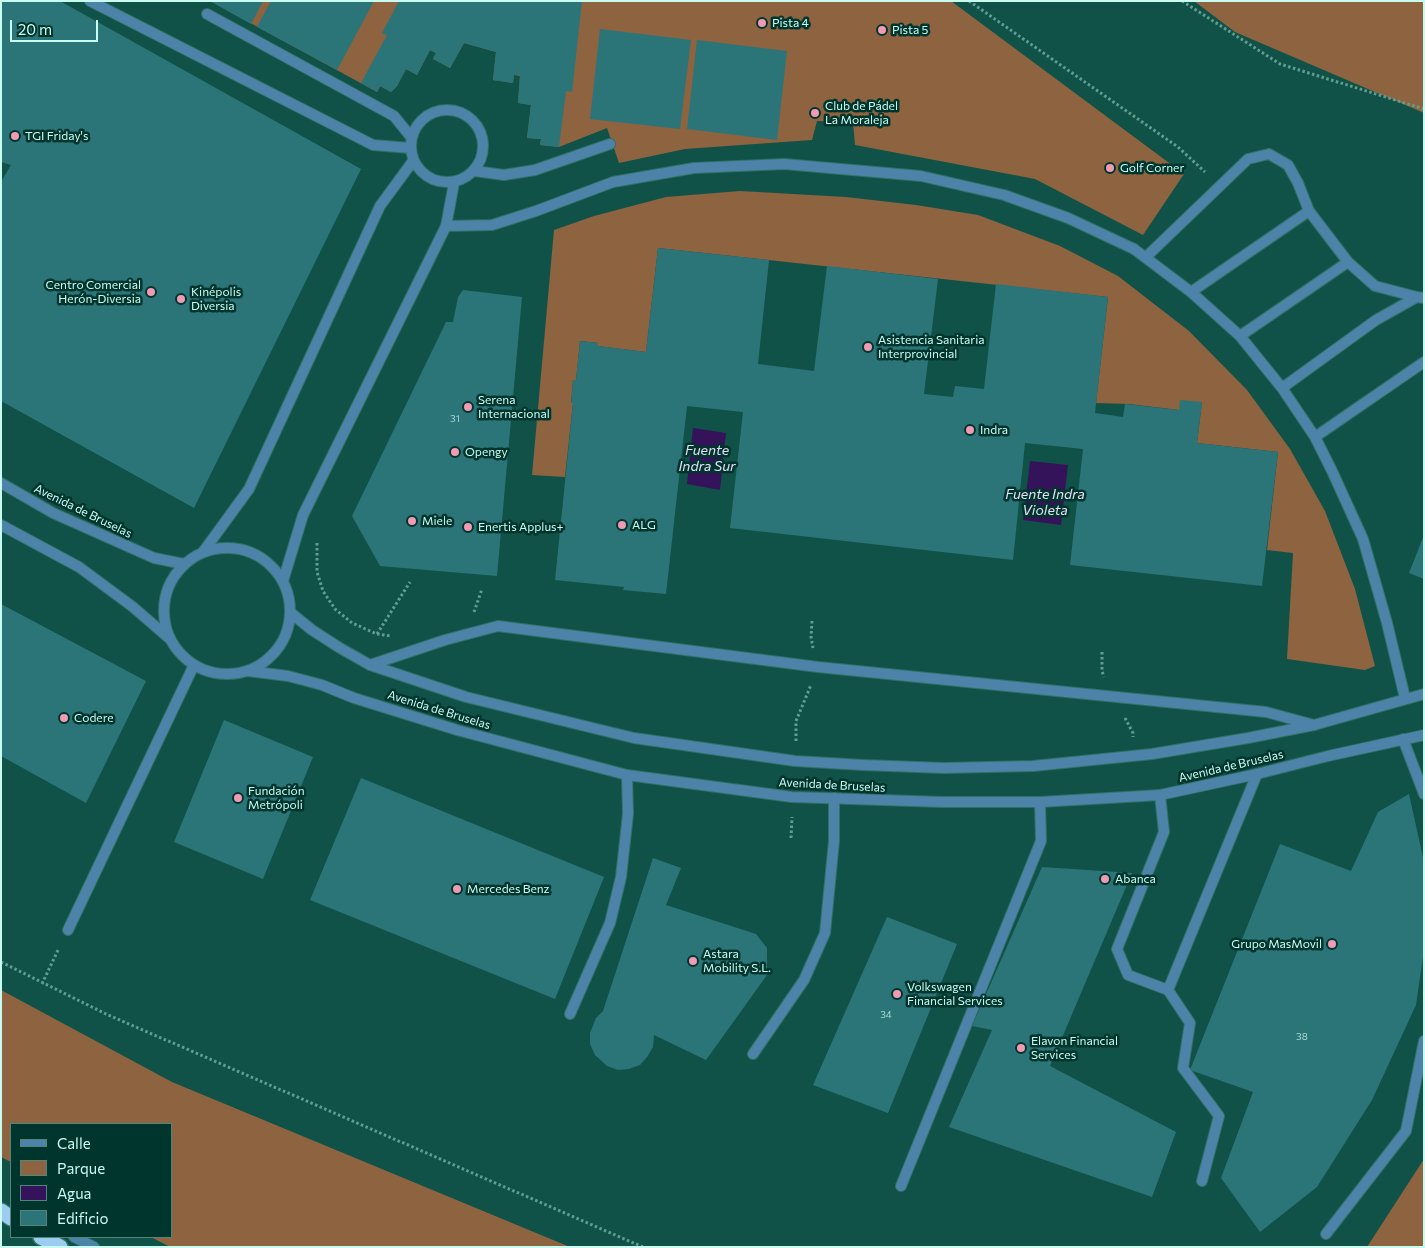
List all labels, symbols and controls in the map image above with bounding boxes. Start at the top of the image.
scale bar [12,10,100,42]
place label: Pista 4 [772,16,809,30]
marker: Pista 4 [756,17,768,29]
text: 20 m [18,20,52,38]
place label: Pista 5 [892,23,928,37]
marker: Pista 5 [876,24,888,36]
place label: Club de Pádel La Moraleja [825,99,898,127]
marker: Club de Pádel La Moraleja [809,107,821,119]
place label: TGI Friday's [25,129,89,143]
marker: TGI Friday's [9,130,21,142]
place label: Golf Corner [1120,161,1184,175]
marker: Golf Corner [1104,162,1116,174]
place label: Centro Comercial Herón-Diversia [45,278,141,306]
place label: Kinépolis Diversia [191,285,241,313]
marker: Centro Comercial Herón-Diversia [145,286,157,298]
marker: Kinépolis Diversia [175,293,187,305]
place label: Asistencia Sanitaria Interprovincial [878,333,985,361]
marker: Asistencia Sanitaria Interprovincial [862,341,874,353]
place label: Serena Internacional [478,393,550,421]
marker: Serena Internacional [462,401,474,413]
house number: 31 [450,413,460,425]
place label: Indra [980,423,1008,437]
marker: Indra [964,424,976,436]
water label: Fuente Indra Sur [678,442,736,474]
place label: Opengy [465,445,508,459]
marker: Opengy [449,446,461,458]
street label: Avenida de Bruselas [32,481,134,541]
water label: Fuente Indra Violeta [1005,486,1085,518]
place label: Miele [422,514,452,528]
marker: Miele [406,515,418,527]
place label: ALG [632,518,656,532]
marker: ALG [616,519,628,531]
place label: Enertis Applus+ [478,520,564,534]
marker: Enertis Applus+ [462,521,474,533]
street label: Avenida de Bruselas [386,687,492,733]
place label: Codere [74,711,114,725]
marker: Codere [58,712,70,724]
street label: Avenida de Bruselas [1177,747,1285,785]
street label: Avenida de Bruselas [778,775,886,795]
place label: Fundación Metrópoli [248,784,305,812]
marker: Fundación Metrópoli [232,792,244,804]
place label: Abanca [1115,872,1156,886]
marker: Abanca [1099,873,1111,885]
place label: Mercedes Benz [467,882,550,896]
marker: Mercedes Benz [451,883,463,895]
place label: Grupo MasMovil [1231,937,1322,951]
marker: Grupo MasMovil [1326,938,1338,950]
place label: Astara Mobility S.L. [703,947,771,975]
marker: Astara Mobility S.L. [687,955,699,967]
place label: Volkswagen Financial Services [907,980,1003,1008]
marker: Volkswagen Financial Services [891,988,903,1000]
house number: 34 [880,1009,892,1021]
house number: 38 [1296,1031,1308,1043]
place label: Elavon Financial Services [1031,1034,1118,1062]
marker: Elavon Financial Services [1015,1042,1027,1054]
legend [10,1123,172,1238]
text: Calle [57,1134,91,1152]
text: Parque [57,1159,105,1177]
text: Agua [57,1184,91,1202]
text: Edificio [57,1209,108,1227]

